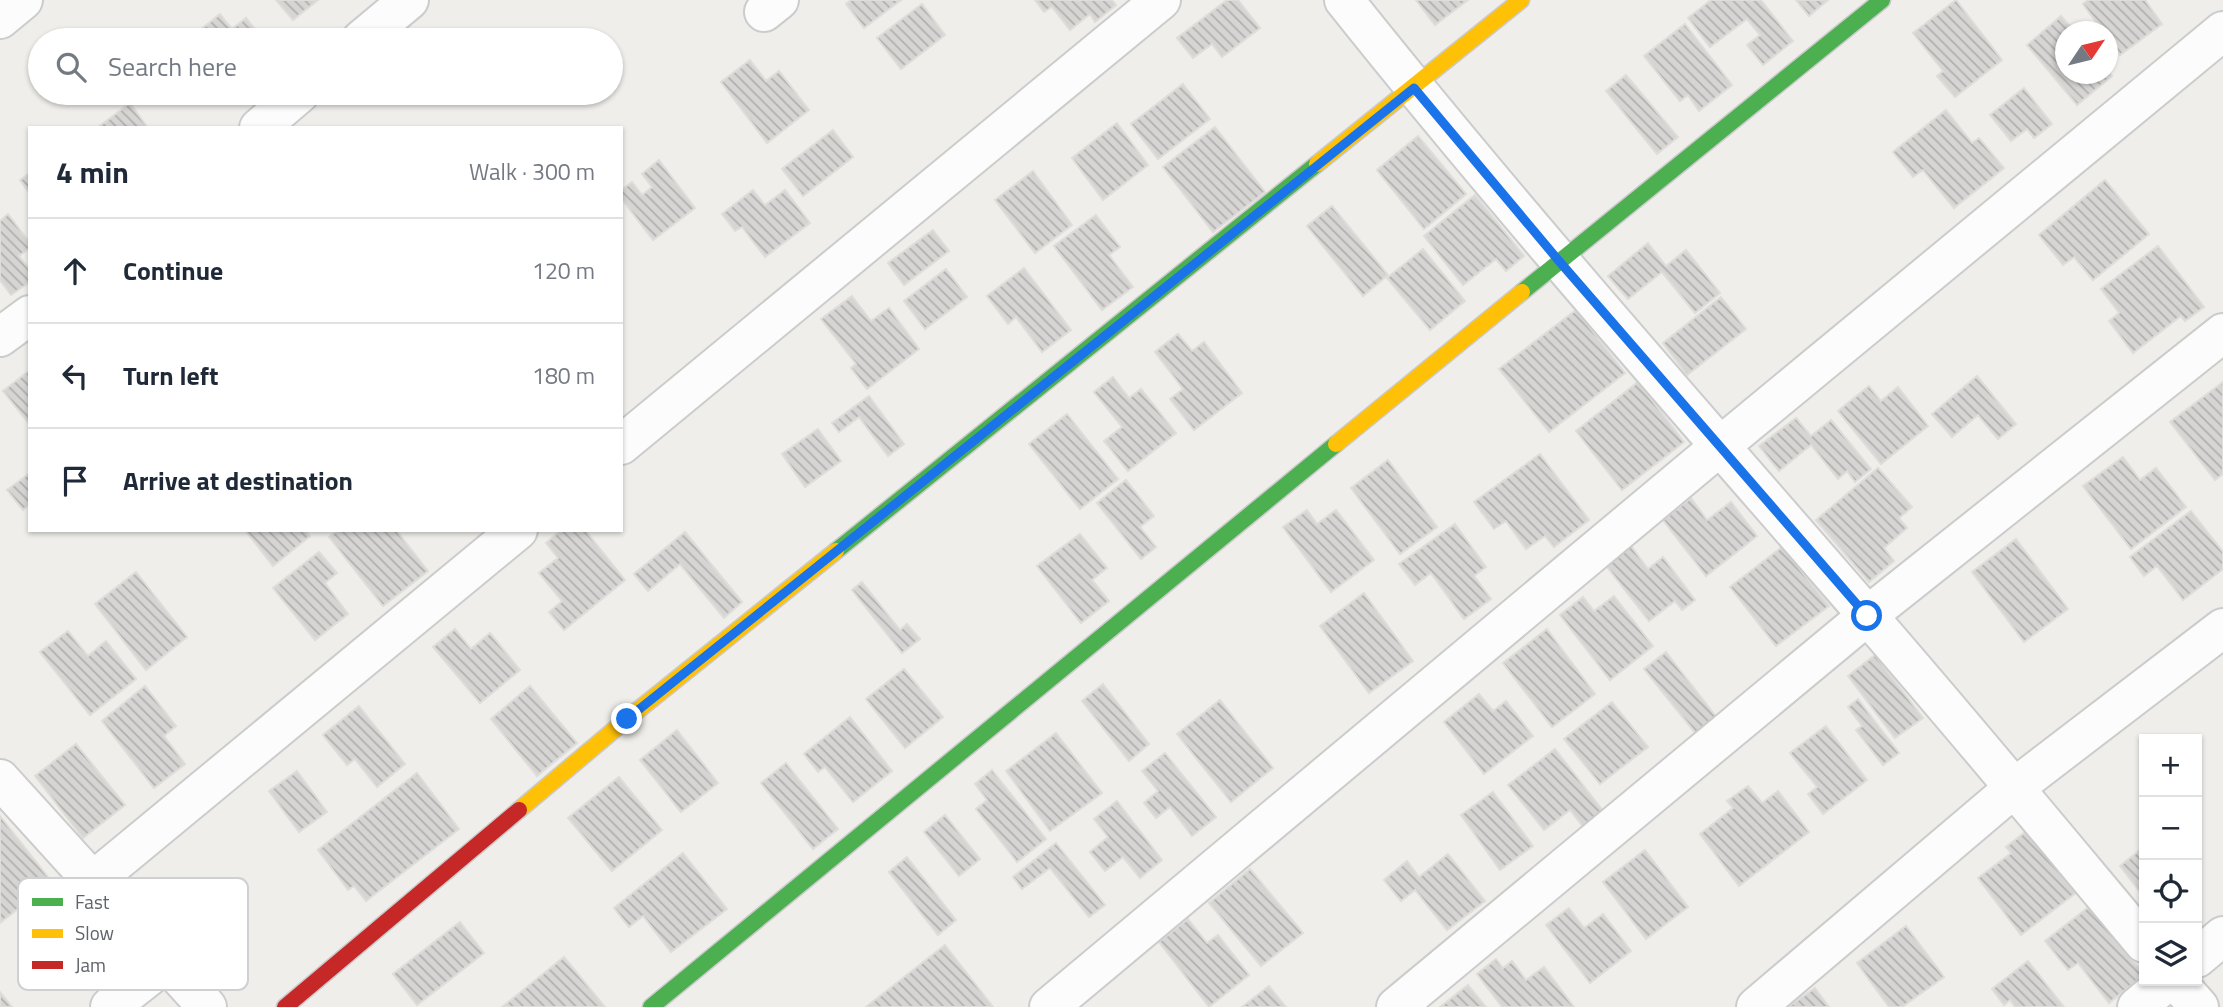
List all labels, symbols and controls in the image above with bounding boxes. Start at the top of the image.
north arrow [2055,21,2118,84]
search box [28,28,623,105]
text: Search here [108,47,237,86]
icon: search [52,48,90,86]
text: 4 min [56,149,129,195]
text: Walk · 300 m [469,154,595,189]
text: Continue [123,251,223,290]
icon: ahead [56,252,94,290]
text: 120 m [532,253,595,288]
text: Turn left [123,356,218,395]
icon: left [56,357,94,395]
text: 180 m [532,358,595,393]
text: Arrive at destination [123,461,353,500]
icon: arrive [56,462,94,500]
route start [1851,600,1882,631]
route end [611,703,642,734]
map controls [2139,734,2202,986]
button: + [2139,734,2202,797]
button: − [2139,797,2202,860]
button: locate [2139,860,2202,923]
legend [18,878,248,990]
text: Fast [75,887,110,916]
text: Slow [75,918,114,947]
button: layers [2139,923,2202,986]
text: Jam [75,950,106,979]

